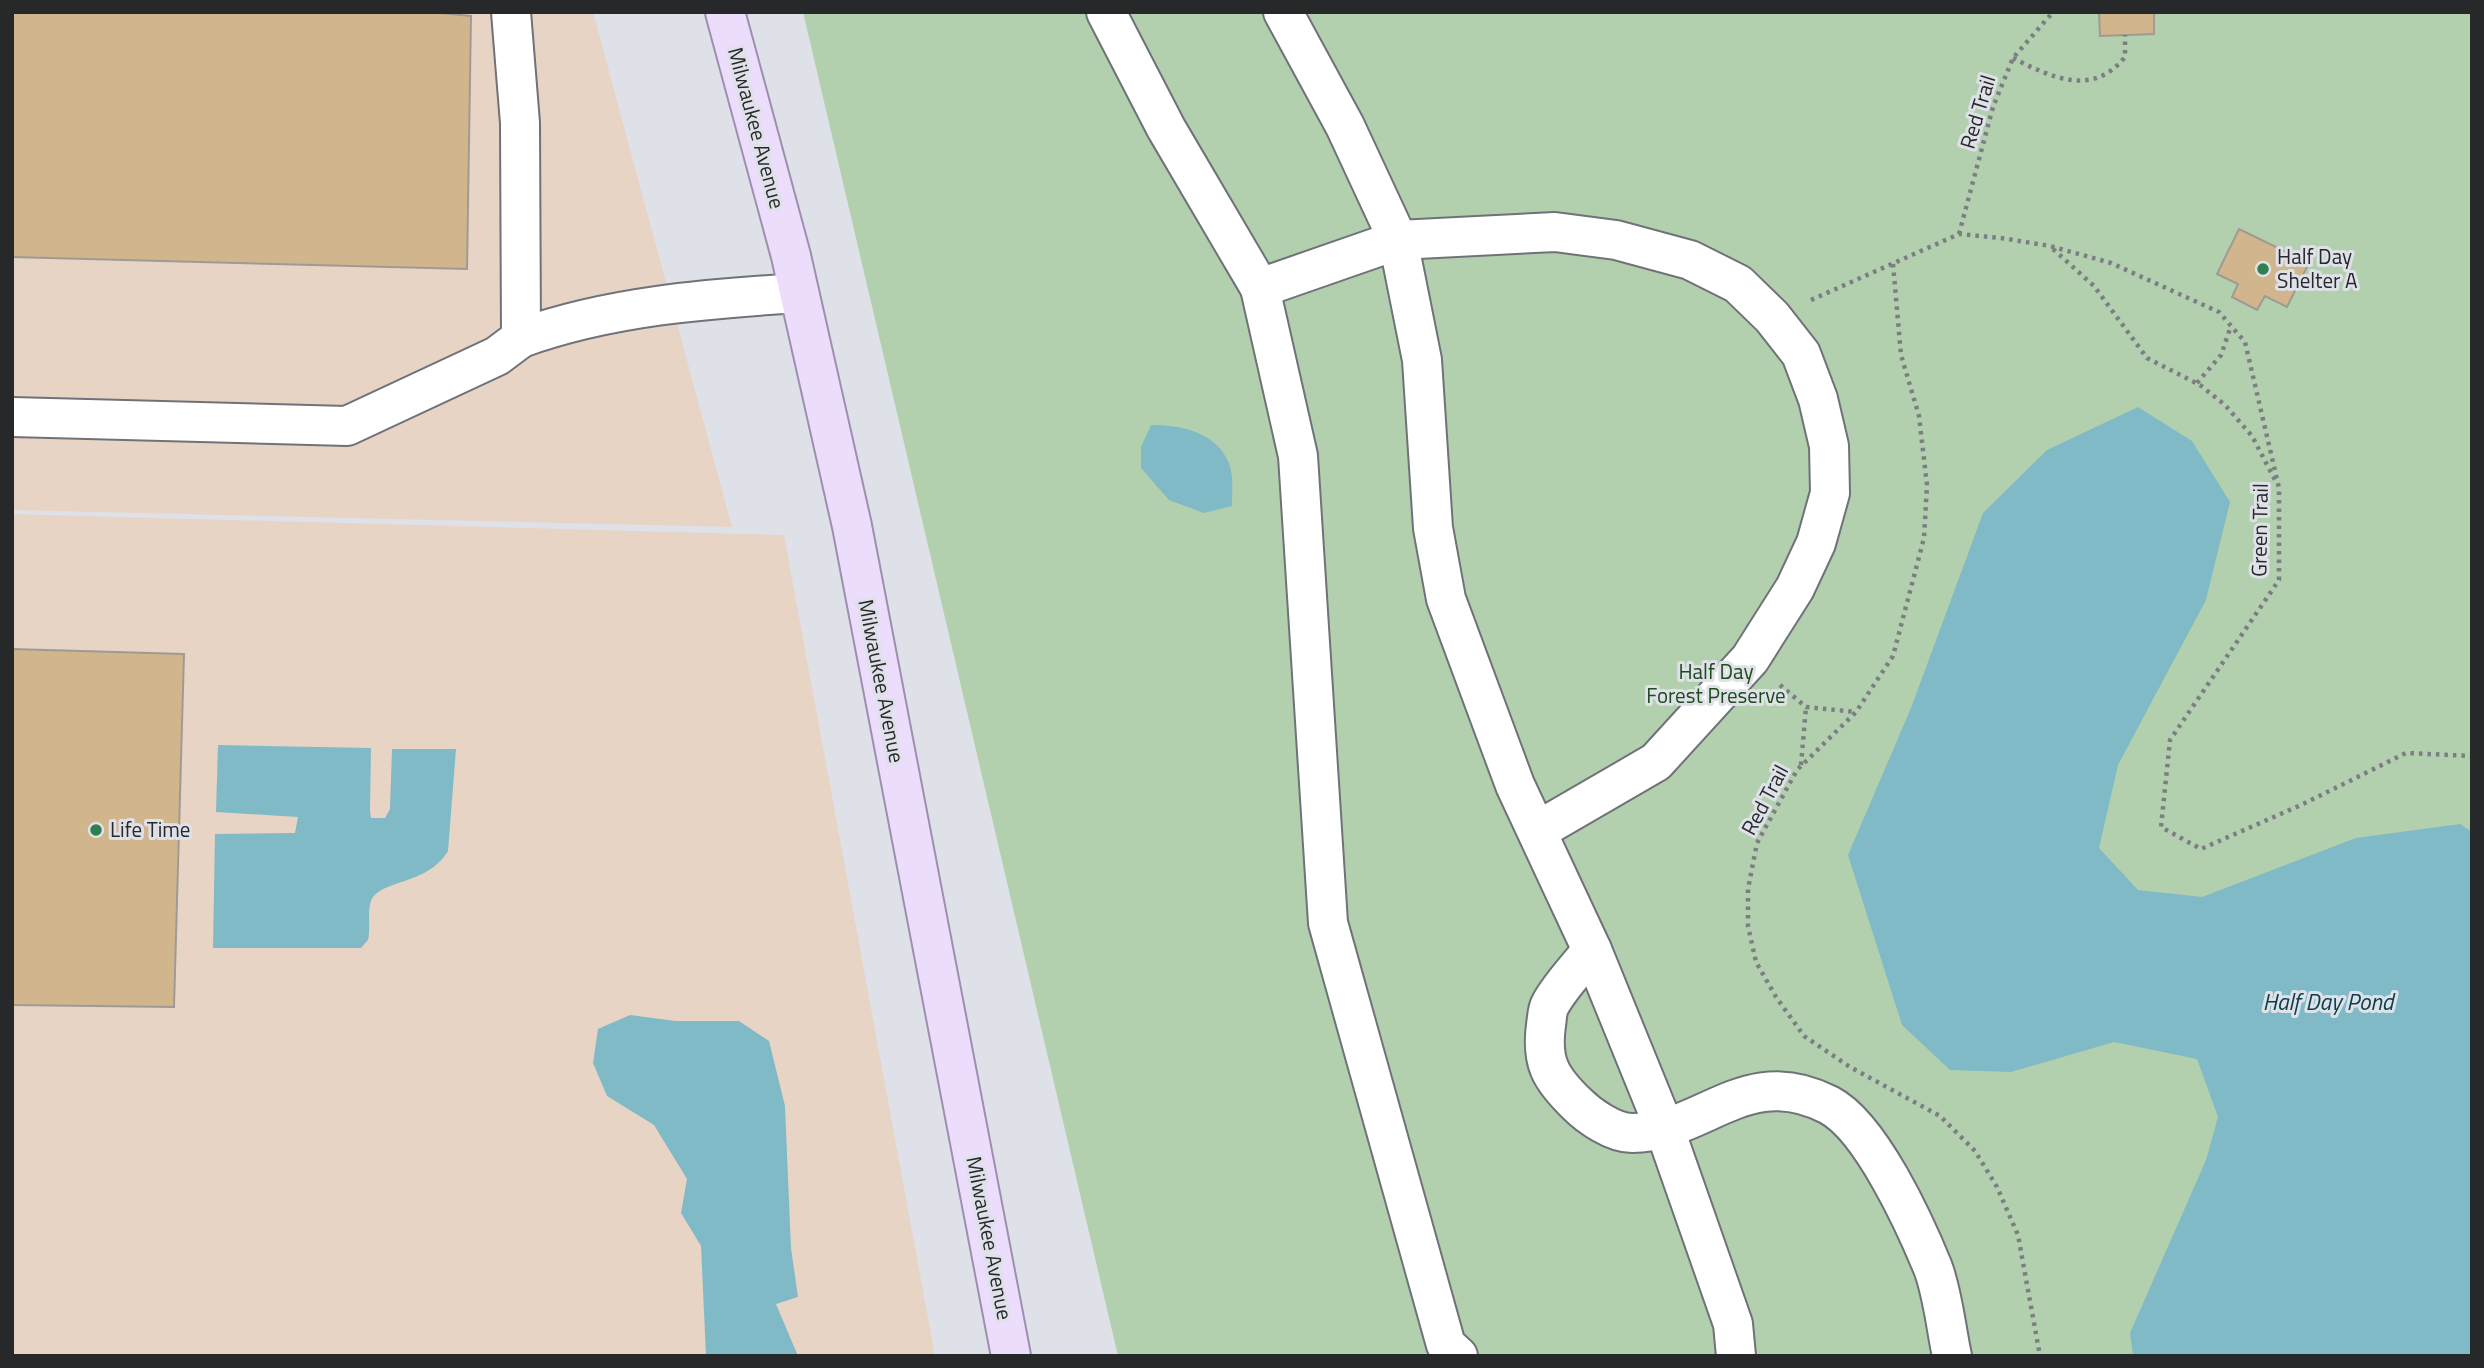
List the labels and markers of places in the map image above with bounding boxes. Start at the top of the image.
place label: Half Day Shelter A [2277,240,2358,296]
marker: Half Day Shelter A [2255,261,2271,277]
place label: Life Time [110,813,190,845]
marker: Life Time [88,822,104,838]

